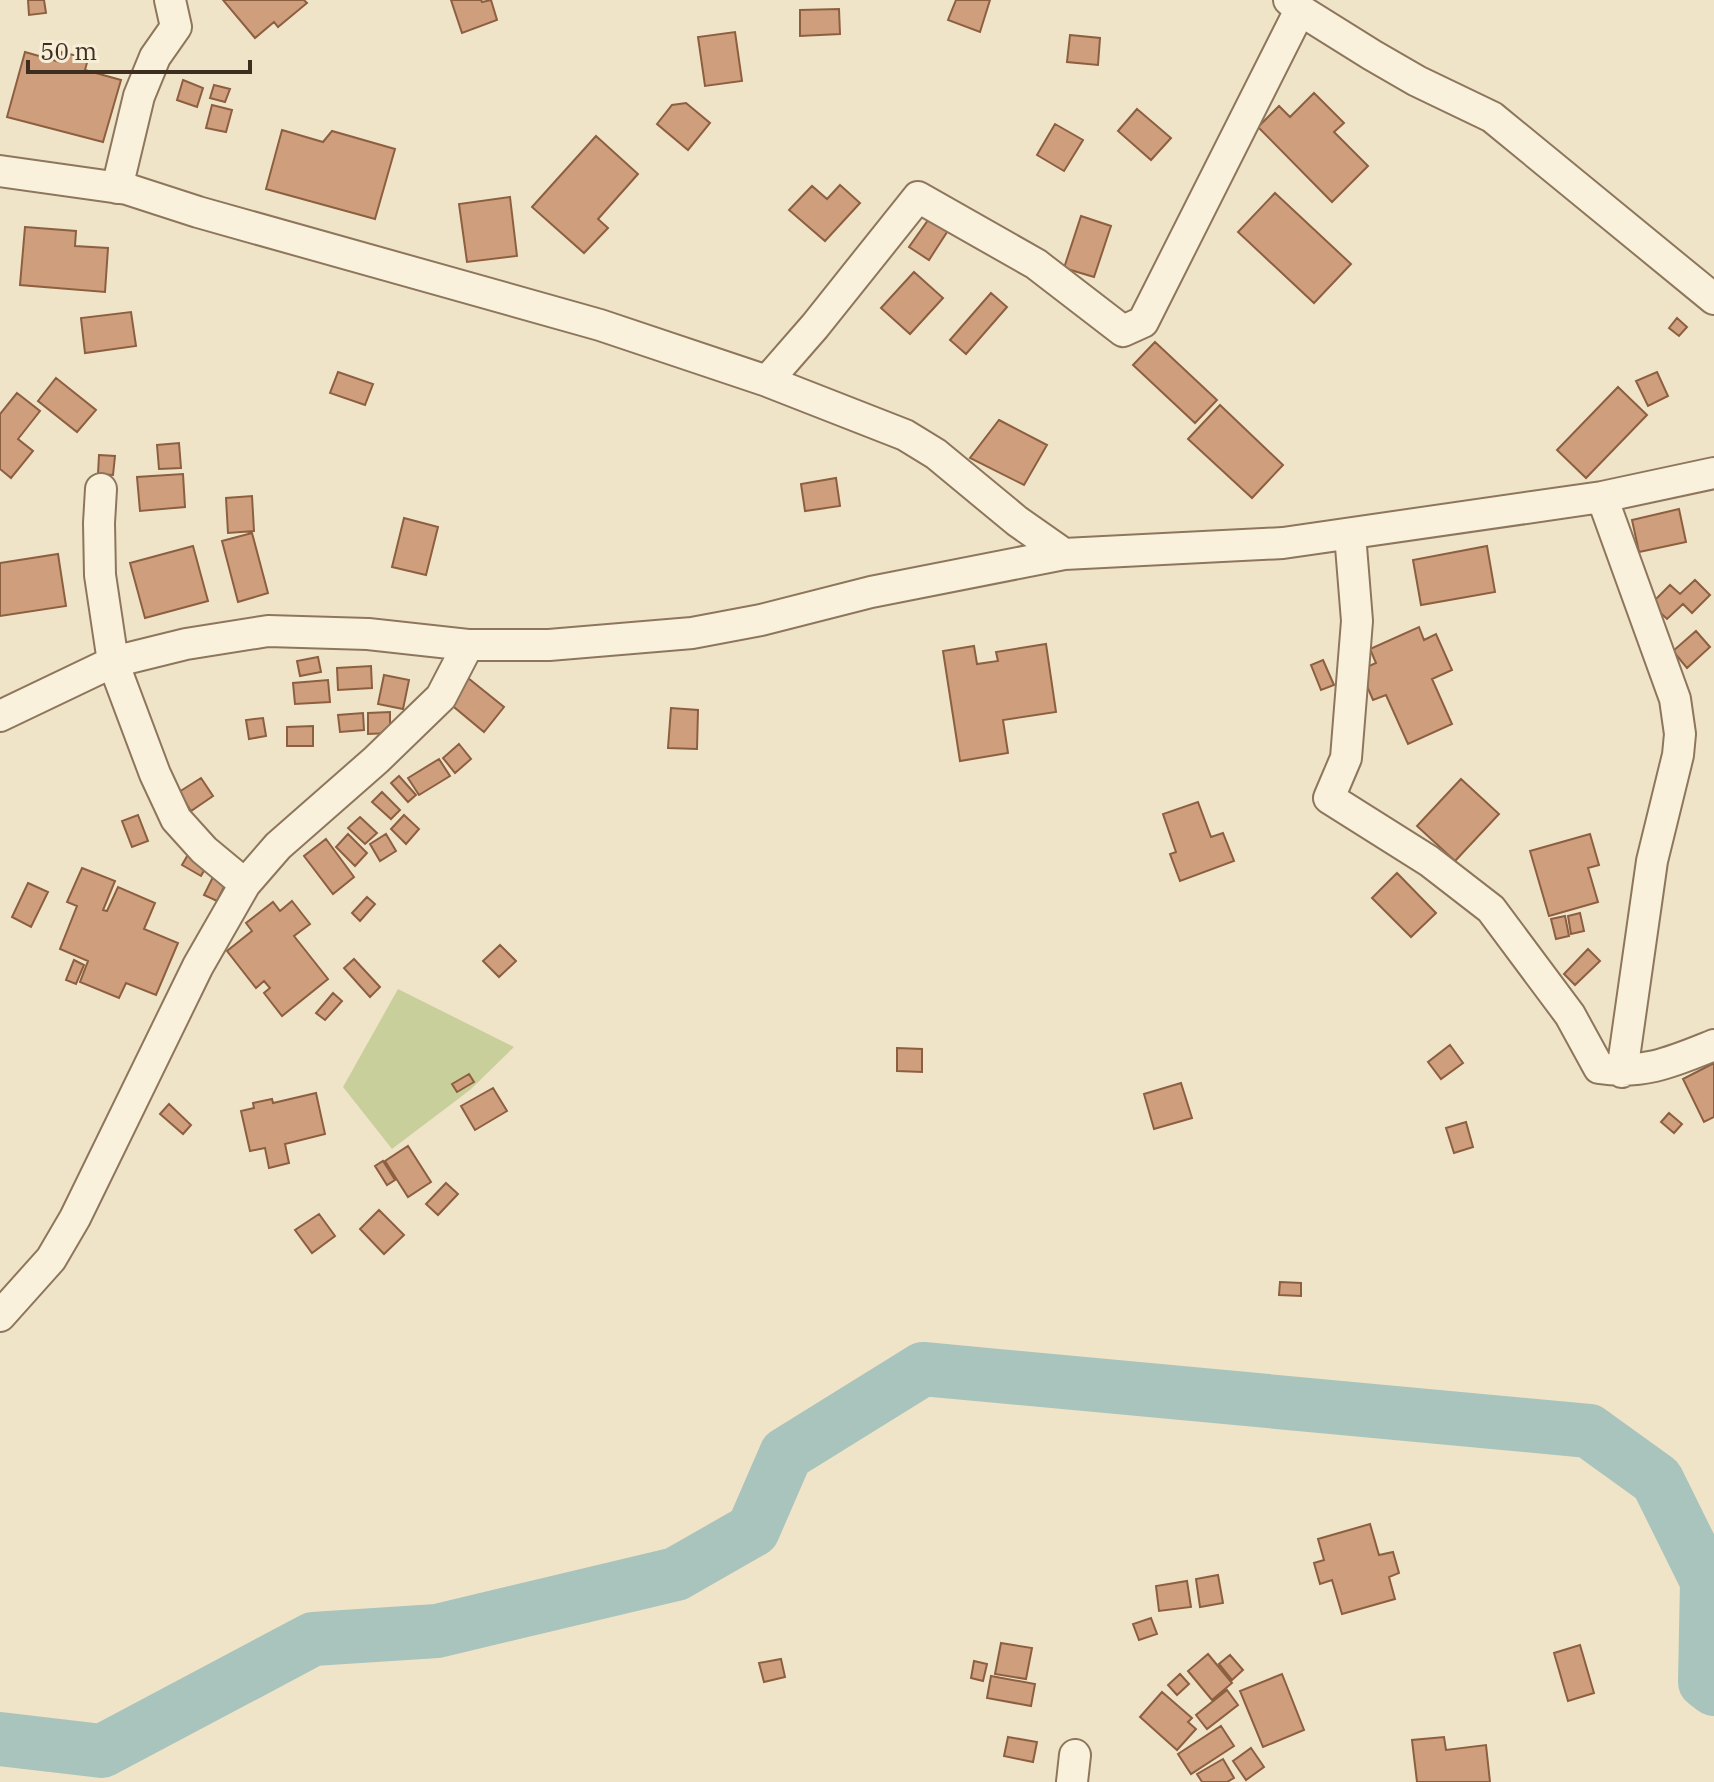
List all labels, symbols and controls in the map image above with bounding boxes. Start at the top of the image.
scale bar [28,24,250,74]
text: 50 m [40,35,97,67]

